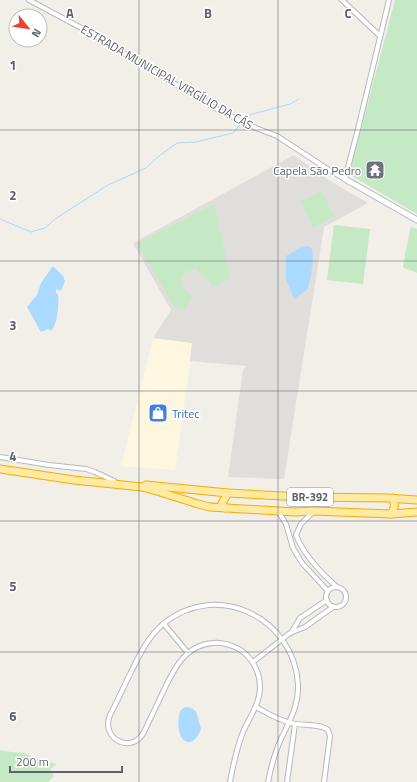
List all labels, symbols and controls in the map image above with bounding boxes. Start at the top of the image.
text: A [66,3,74,23]
text: B [204,3,212,23]
text: C [344,3,352,23]
north arrow [8,8,48,48]
street label: ESTRADA MUNICIPAL VIRGÍLIO DA CÁS [77,20,257,134]
text: N [28,26,45,40]
text: 1 [9,55,17,75]
temple icon: Capela São Pedro [364,159,386,181]
place label: Capela São Pedro [273,161,361,180]
text: 2 [9,185,17,205]
text: 3 [9,315,17,335]
shop icon: Tritec [147,402,169,424]
place label: Tritec [172,404,200,423]
text: 4 [9,446,17,466]
road number: BR-392 [287,488,333,506]
text: 5 [9,576,17,596]
text: 6 [9,706,17,726]
scale bar [10,748,122,774]
text: 200 m [16,752,49,771]

